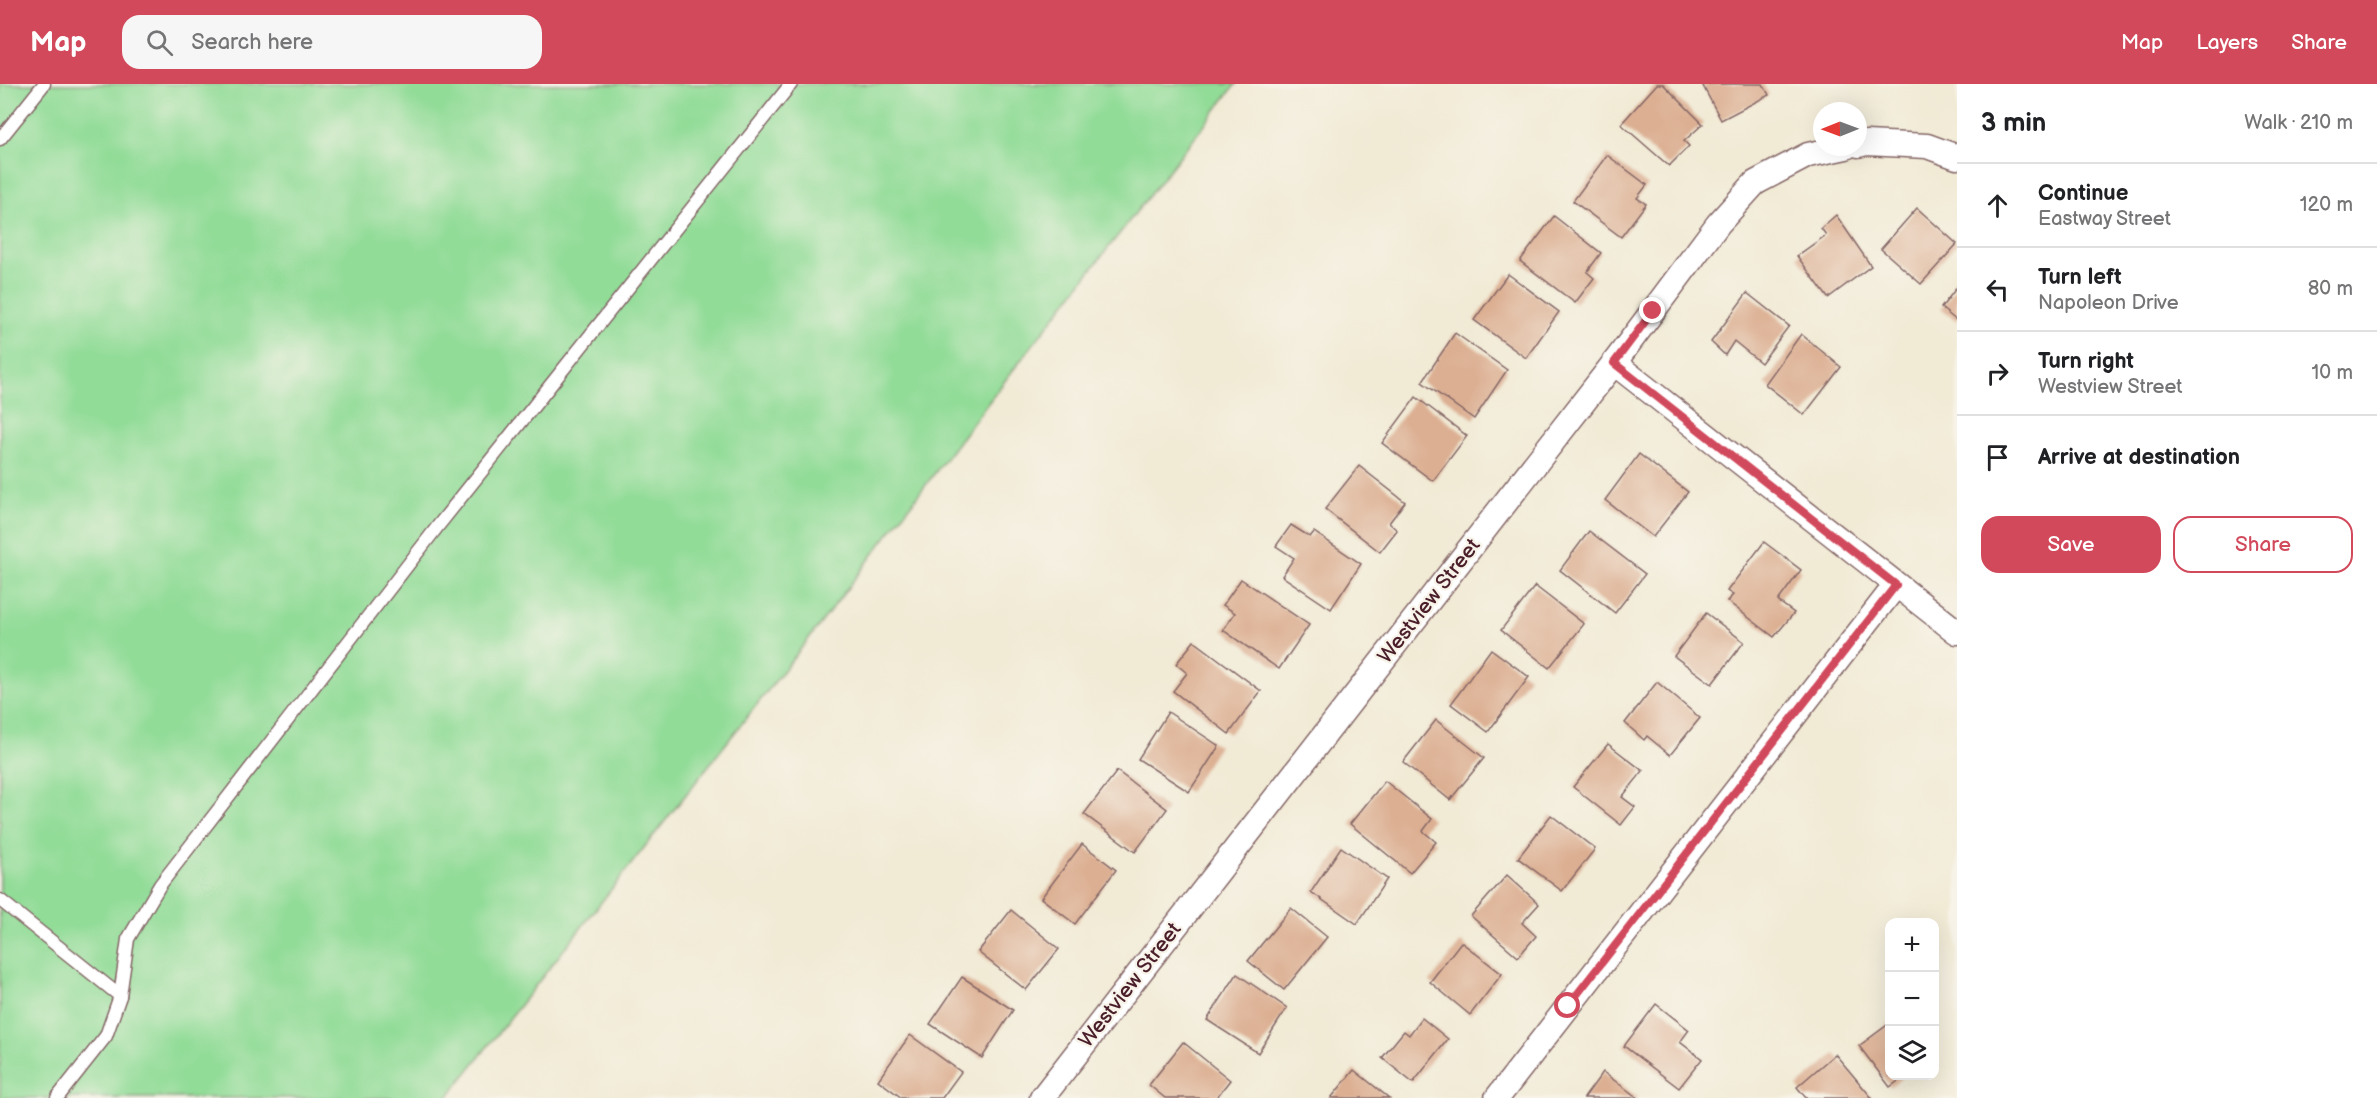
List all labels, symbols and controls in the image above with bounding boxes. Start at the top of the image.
search box [122,15,542,69]
text: Map [30,26,86,59]
icon: search [143,26,176,59]
text: Search here [191,29,313,56]
text: Map [2121,30,2163,55]
text: Layers [2196,30,2258,55]
text: Share [2291,30,2347,55]
north arrow [1813,102,1867,156]
text: 3 min [1981,108,2046,139]
text: Walk · 210 m [2244,111,2353,135]
text: Continue [2038,180,2128,207]
icon: ahead [1981,189,2014,222]
text: 120 m [2300,193,2353,217]
text: Eastway Street [2038,207,2171,231]
text: Turn left [2038,264,2122,291]
icon: left [1981,273,2014,306]
text: 80 m [2308,277,2353,301]
text: Napoleon Drive [2038,291,2179,315]
route end [1639,297,1665,323]
text: Turn right [2038,348,2134,375]
icon: right [1981,357,2014,390]
text: 10 m [2312,361,2353,385]
text: Westview Street [2038,375,2182,399]
icon: arrive [1981,441,2014,474]
text: Arrive at destination [2038,444,2240,471]
button: Save [1981,516,2161,573]
button: Share [2173,516,2353,573]
street label: Westview Street [1372,533,1486,668]
street label: Westview Street [1073,917,1187,1052]
map controls [1885,918,1939,1080]
button: + [1885,918,1939,972]
button: − [1885,972,1939,1026]
route start [1554,992,1580,1018]
button: layers [1885,1026,1939,1080]

